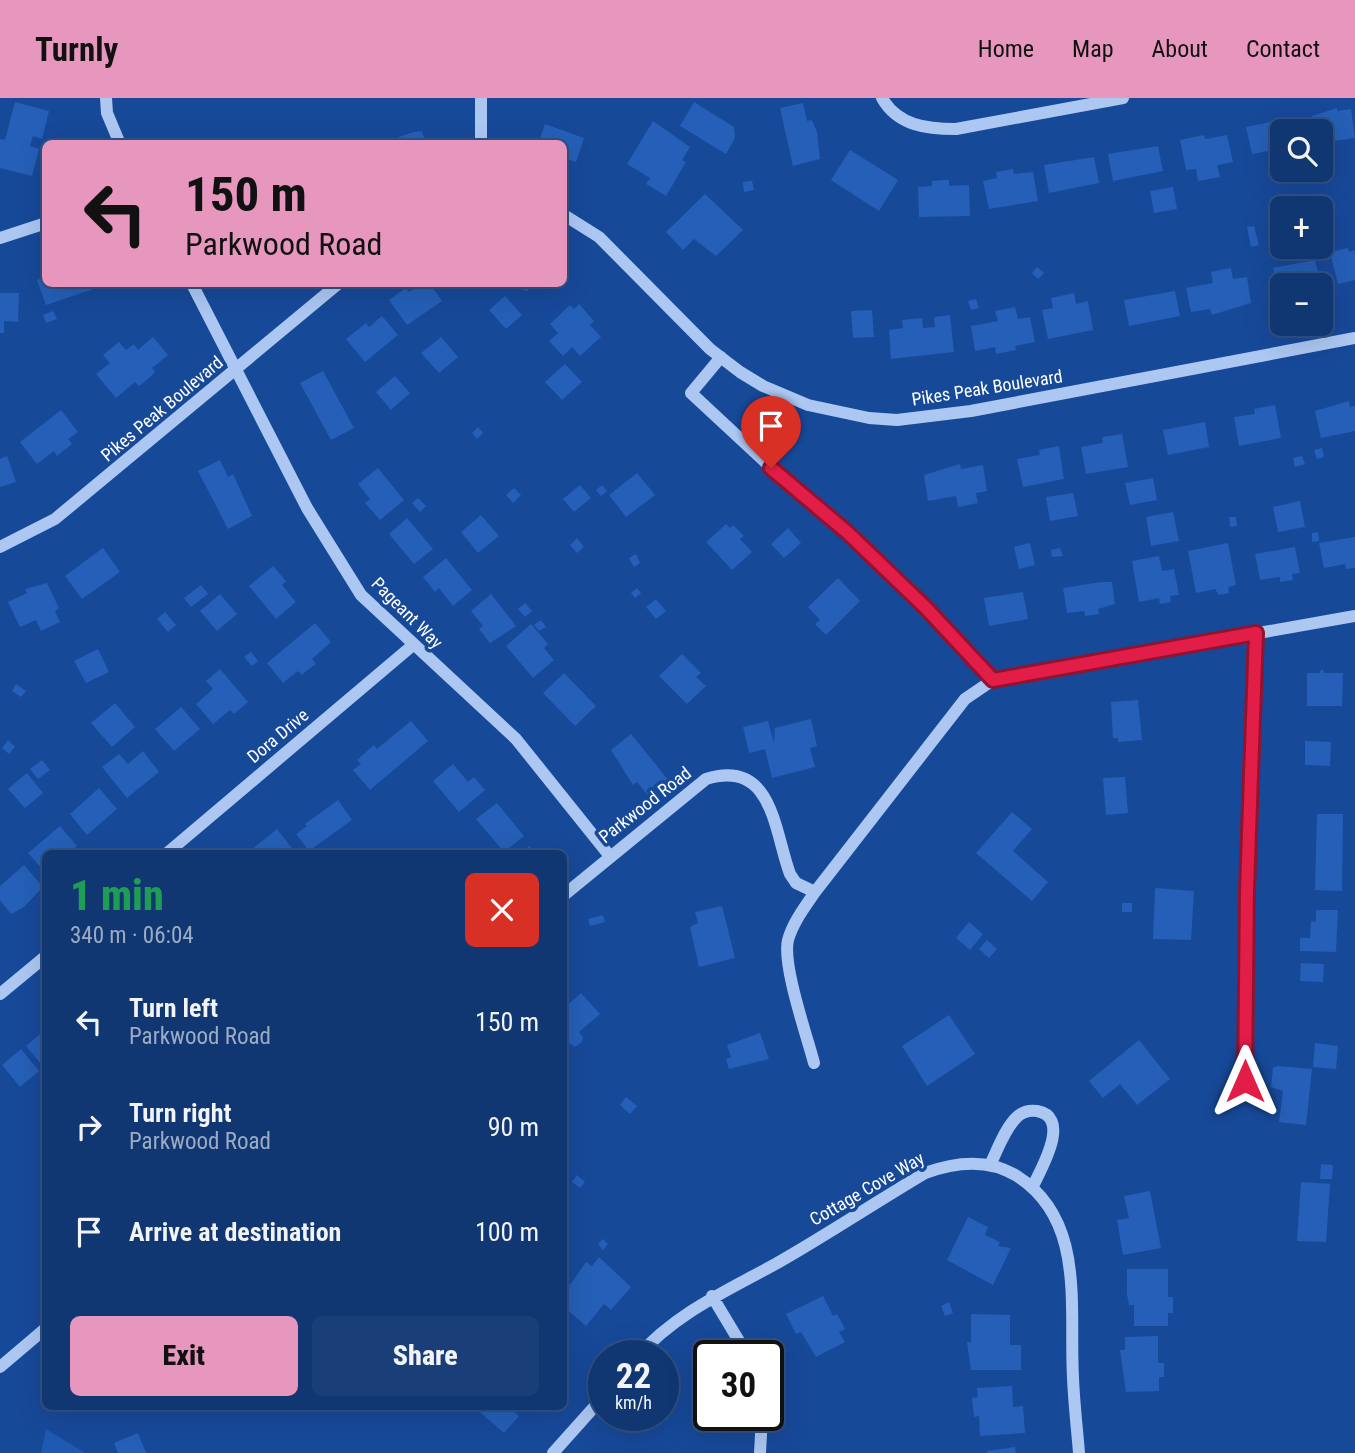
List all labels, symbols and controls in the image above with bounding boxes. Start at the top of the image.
text: Turnly [35,30,118,69]
text: Home [978,35,1034,63]
text: Map [1072,35,1114,63]
text: About [1152,35,1208,63]
text: Contact [1246,35,1320,63]
map controls [1270,119,1333,336]
button: search [1270,119,1333,182]
text: 150 m [185,166,307,223]
icon: left [70,168,161,259]
button: + [1270,196,1333,259]
text: Parkwood Road [185,225,382,263]
button: − [1270,273,1333,336]
street label: Pikes Peak Boulevard [97,352,227,466]
street label: Pikes Peak Boulevard [910,365,1064,410]
pin [741,396,801,468]
icon: arrive [752,407,790,445]
street label: Pageant Way [367,573,448,653]
street label: Dora Drive [243,704,312,767]
street label: Parkwood Road [594,762,695,847]
text: 1 min [70,871,164,920]
button: close [465,873,539,947]
text: 340 m · 06:04 [70,922,194,949]
text: Turn left [129,993,218,1023]
icon: left [70,1003,108,1041]
text: 150 m [475,1007,539,1037]
text: Parkwood Road [129,1023,271,1050]
position arrow [1208,1044,1282,1118]
text: Turn right [129,1098,231,1128]
icon: right [70,1108,108,1146]
text: 90 m [488,1112,539,1142]
text: Parkwood Road [129,1128,271,1155]
street label: Cottage Cove Way [806,1147,928,1230]
icon: arrive [70,1213,108,1251]
text: Arrive at destination [129,1217,341,1247]
text: 100 m [475,1217,539,1247]
button: Exit [70,1316,298,1396]
button: Share [312,1316,539,1396]
speed limit sign: 30 [693,1340,784,1431]
text: 22 [616,1356,651,1397]
text: km/h [615,1392,652,1413]

